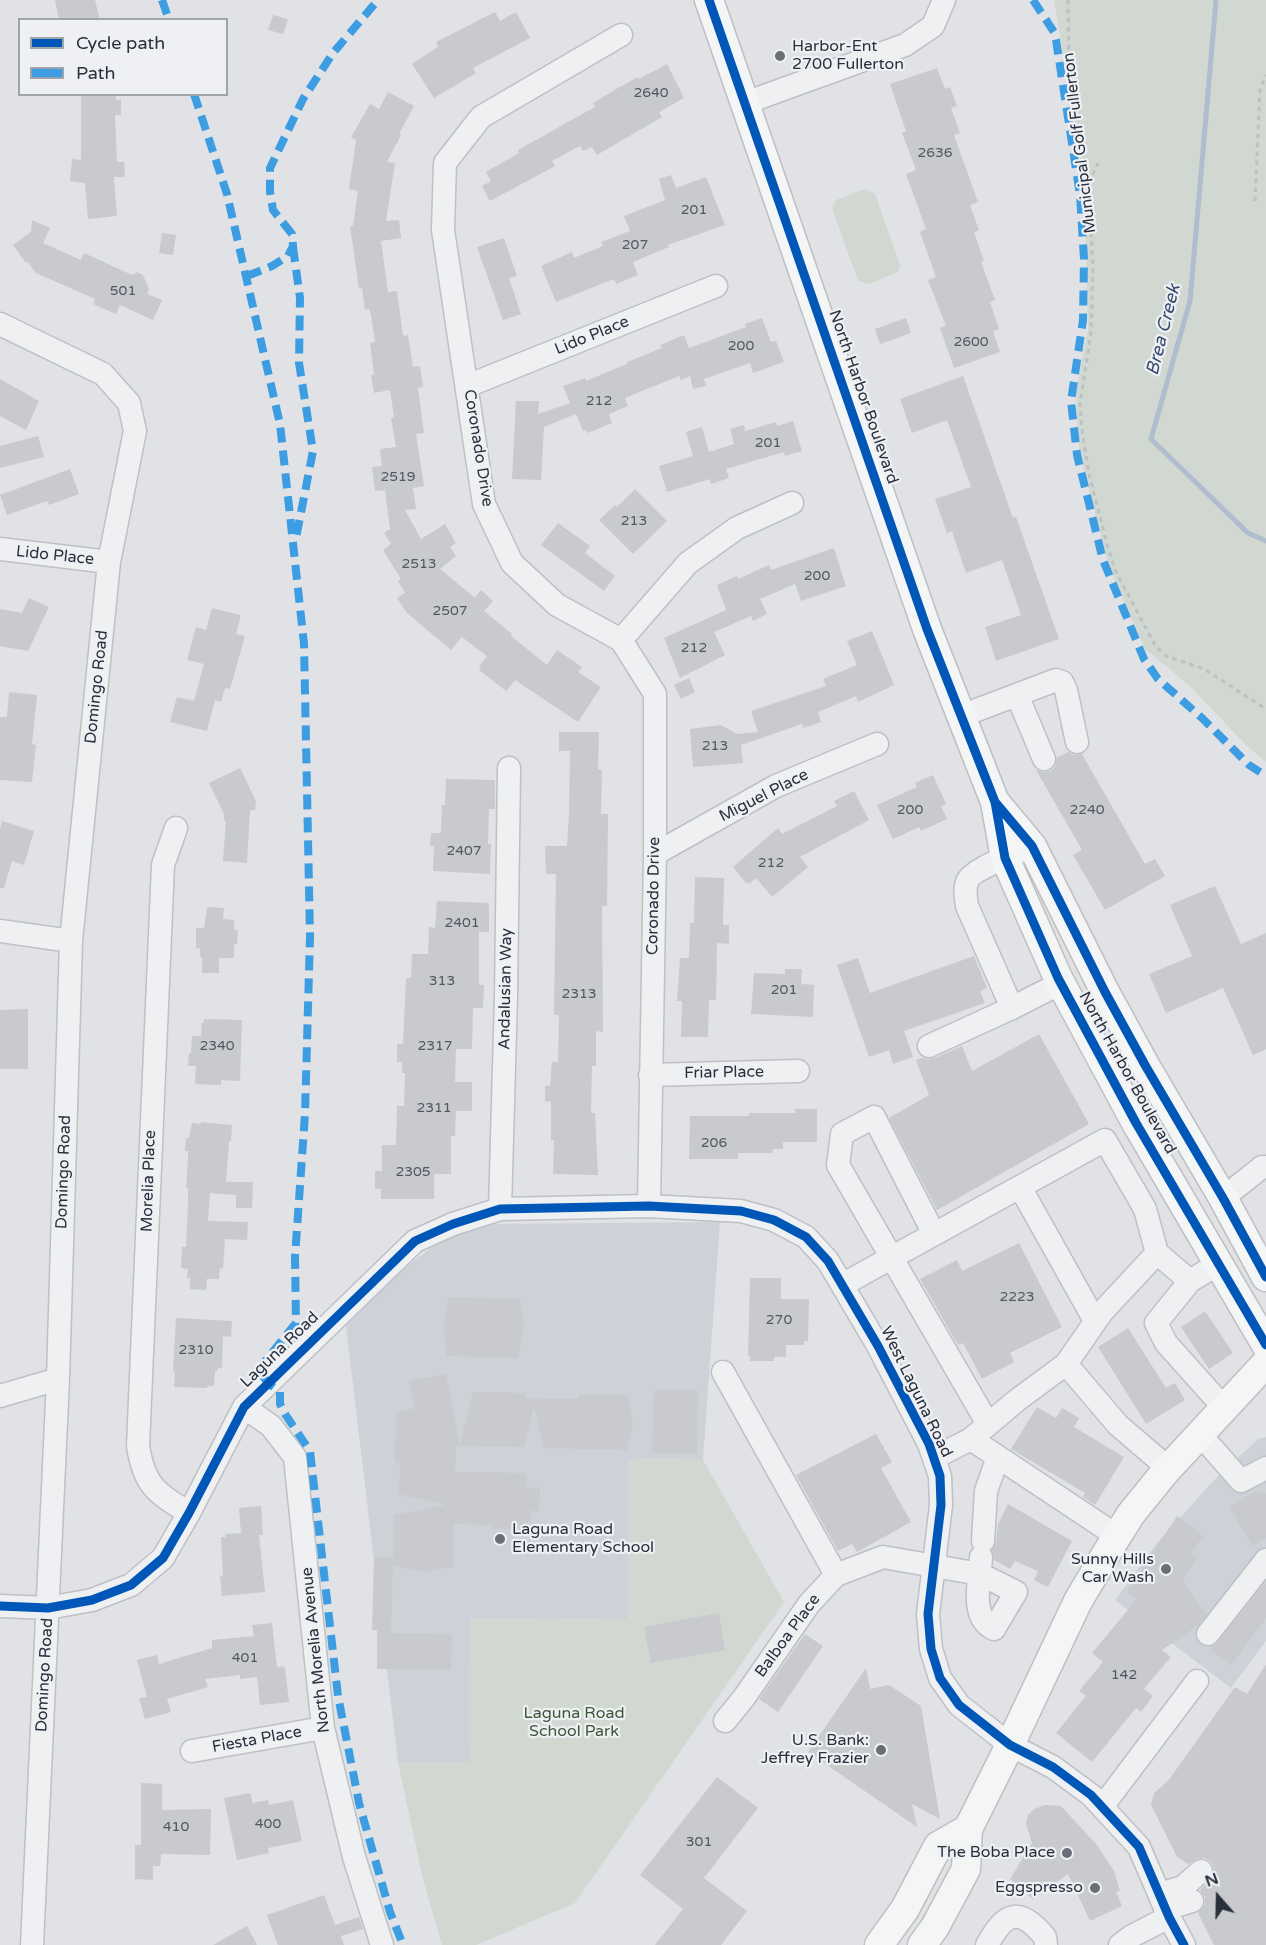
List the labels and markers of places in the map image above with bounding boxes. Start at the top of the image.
place label: Harbor-Ent 2700 Fullerton [792,37,904,75]
marker: Harbor-Ent 2700 Fullerton [773,49,787,63]
place label: Laguna Road Elementary School [512,1520,654,1558]
marker: Laguna Road Elementary School [493,1532,507,1546]
place label: Sunny Hills Car Wash [1071,1550,1154,1588]
marker: Sunny Hills Car Wash [1159,1562,1173,1576]
place label: U.S. Bank: Jeffrey Frazier [761,1731,869,1769]
marker: U.S. Bank: Jeffrey Frazier [874,1743,888,1757]
place label: The Boba Place [937,1843,1055,1863]
marker: The Boba Place [1060,1846,1074,1860]
place label: Eggspresso [995,1878,1083,1898]
marker: Eggspresso [1088,1881,1102,1895]

